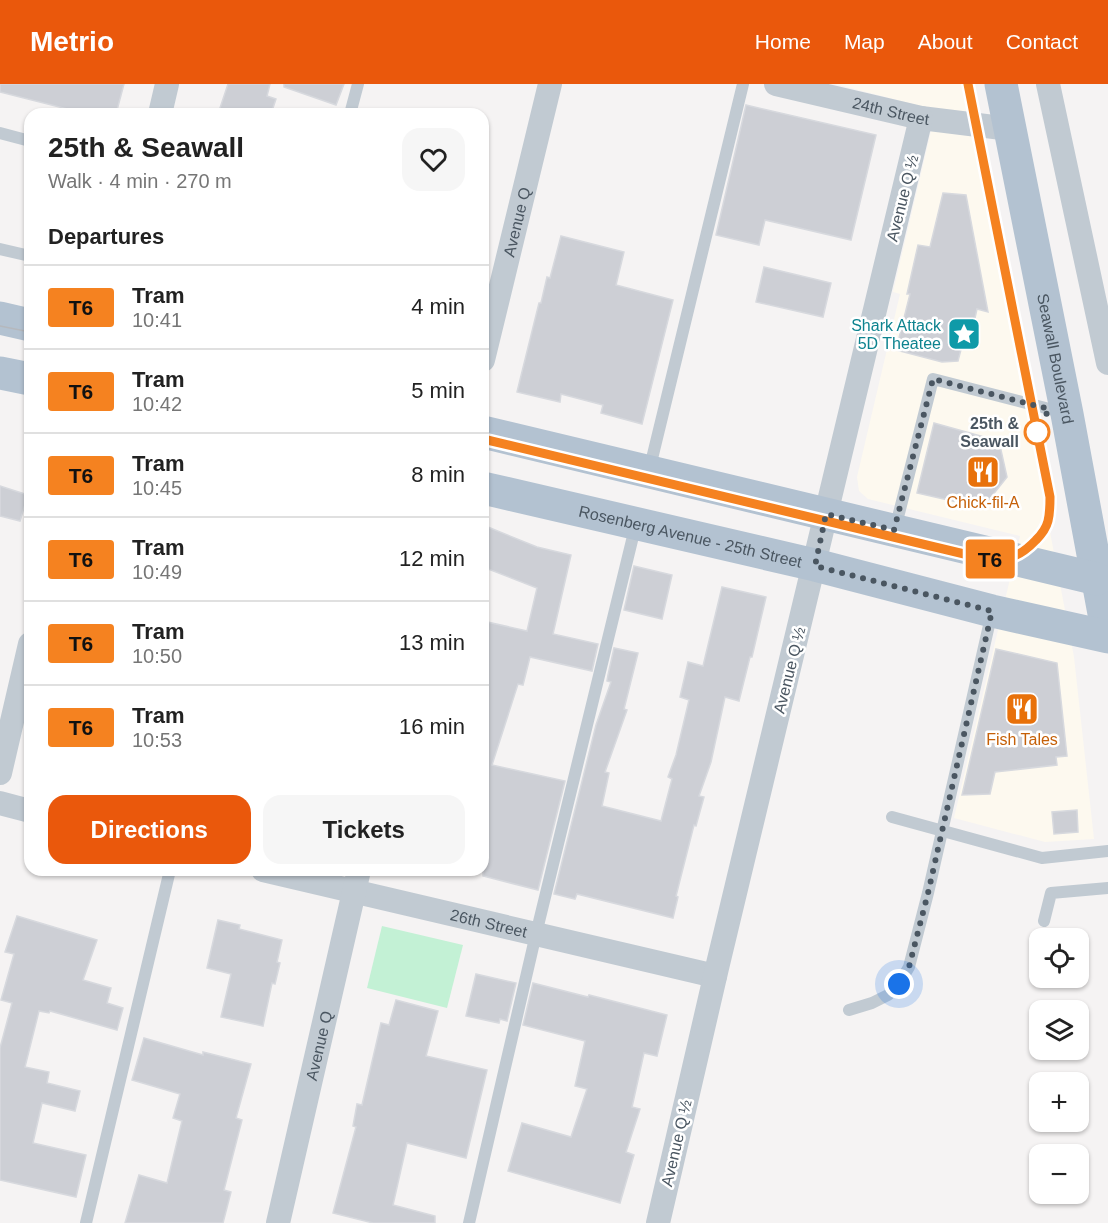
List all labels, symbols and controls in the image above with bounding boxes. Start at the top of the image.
text: Metrio [30,26,114,57]
text: Home [755,30,811,53]
text: Map [844,30,885,53]
text: About [918,30,973,53]
text: Contact [1006,30,1078,53]
street label: 24th Street [851,94,931,128]
button: heart [402,128,465,191]
text: 25th & Seawall [48,132,244,163]
street label: Avenue Q ½ [884,153,921,243]
text: Walk · 4 min · 270 m [48,170,232,192]
street label: Avenue Q [500,186,534,259]
text: Departures [48,224,164,249]
text: Tram [132,283,185,308]
street label: Seawall Boulevard [1034,292,1077,425]
text: 4 min [411,294,465,319]
text: T6 [69,296,93,319]
text: 10:41 [132,309,182,331]
place icon: Shark Attack 5D Theatee [946,316,982,352]
place label: Shark Attack 5D Theatee [851,317,942,352]
text: Tram [132,367,185,392]
text: 5 min [411,378,465,403]
text: T6 [69,380,93,403]
text: 10:42 [132,393,182,415]
place label: 25th & Seawall [960,415,1019,450]
marker: 25th & Seawall [1024,419,1050,445]
text: Tram [132,451,185,476]
restaurant icon: Chick-fil-A [965,454,1001,490]
text: 8 min [411,462,465,487]
text: T6 [69,464,93,487]
text: 10:45 [132,477,182,499]
place label: Chick-fil-A [947,494,1020,511]
street label: Rosenberg Avenue - 25th Street [577,503,804,571]
text: Tram [132,535,185,560]
line badge: T6 [963,540,1017,578]
text: 12 min [399,546,465,571]
text: T6 [69,548,93,571]
text: T6 [978,548,1002,571]
text: 10:49 [132,561,182,583]
text: Tram [132,619,185,644]
street label: Avenue Q ½ [771,625,808,715]
text: 13 min [399,630,465,655]
text: T6 [69,632,93,655]
text: 10:50 [132,645,182,667]
restaurant icon: Fish Tales [1004,691,1040,727]
text: Tram [132,703,185,728]
text: 16 min [399,714,465,739]
text: T6 [69,716,93,739]
text: 10:53 [132,729,182,751]
place label: Fish Tales [986,731,1058,748]
button: Directions [48,795,251,864]
button: Tickets [263,795,465,864]
street label: 26th Street [449,906,529,941]
map controls [1029,928,1089,1204]
button: locate [1029,928,1089,988]
your location [884,969,914,999]
button: layers [1029,1000,1089,1060]
street label: Avenue Q [303,1009,335,1082]
button: + [1029,1072,1089,1132]
street label: Avenue Q ½ [658,1098,695,1188]
button: − [1029,1144,1089,1204]

